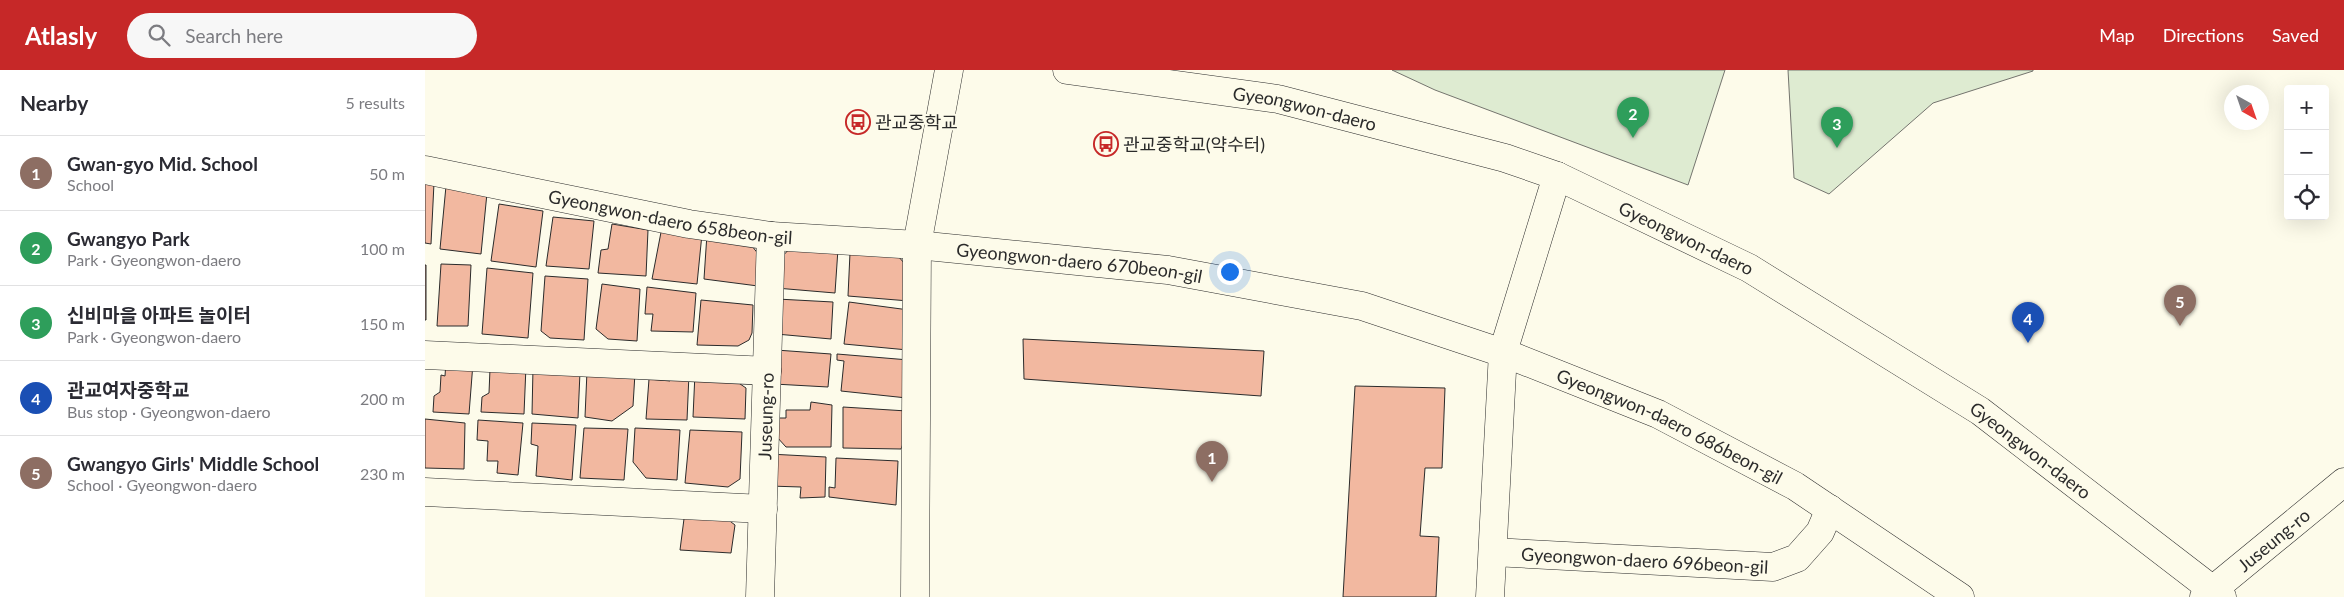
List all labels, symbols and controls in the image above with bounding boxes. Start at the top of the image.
search box [127,13,477,58]
text: Atlasly [25,21,97,50]
icon: search [145,21,173,49]
text: Search here [185,24,283,47]
text: Map [2099,24,2135,46]
text: Directions [2163,24,2244,46]
text: Saved [2272,24,2319,46]
street label: Gyeongwon-daero [1231,82,1379,135]
north arrow [2224,85,2269,130]
map controls [2284,85,2329,220]
button: + [2284,85,2329,130]
text: Nearby [20,90,88,115]
text: 5 results [345,93,405,112]
pin: 2 [1617,97,1649,138]
pin: 3 [1821,107,1853,148]
bus stop icon: 관교중학교 [845,109,871,135]
place label: 관교중학교 [875,111,958,133]
button: − [2284,130,2329,175]
bus stop icon: 관교중학교(약수터) [1093,131,1119,157]
place label: 관교중학교(약수터) [1123,133,1265,155]
text: Gwan-gyo Mid. School [67,152,258,175]
text: 1 [31,164,41,183]
text: 50 m [369,164,405,183]
text: School [67,175,114,194]
button: locate [2284,175,2329,220]
street label: Gyeongwon-daero 658beon-gil [547,185,793,248]
street label: Gyeongwon-daero [1615,196,1757,280]
text: Gwangyo Park [67,227,190,250]
street label: Gyeongwon-daero 670beon-gil [955,238,1204,287]
text: 2 [31,239,41,258]
text: 100 m [360,239,405,258]
text: Park · Gyeongwon-daero [67,250,241,269]
your location [1217,259,1243,285]
pin: 5 [2164,285,2196,326]
pin: 4 [2012,302,2044,343]
text: 신비마을 아파트 놀이터 [67,303,251,326]
text: 3 [31,314,41,333]
text: 150 m [360,314,405,333]
text: Park · Gyeongwon-daero [67,327,241,346]
street label: Gyeongwon-daero 686beon-gil [1553,364,1786,489]
street label: Juseung-ro [753,372,778,460]
text: 관교여자중학교 [67,378,189,401]
text: 4 [31,389,41,408]
text: 200 m [360,389,405,408]
street label: Gyeongwon-daero [1966,397,2096,503]
text: Bus stop · Gyeongwon-daero [67,402,271,421]
pin: 1 [1196,441,1228,482]
text: Gwangyo Girls' Middle School [67,452,319,475]
text: 5 [31,464,41,483]
text: 230 m [360,464,405,483]
text: School · Gyeongwon-daero [67,475,257,494]
street label: Juseung-ro [2233,504,2314,576]
street label: Gyeongwon-daero 696beon-gil [1521,543,1769,578]

